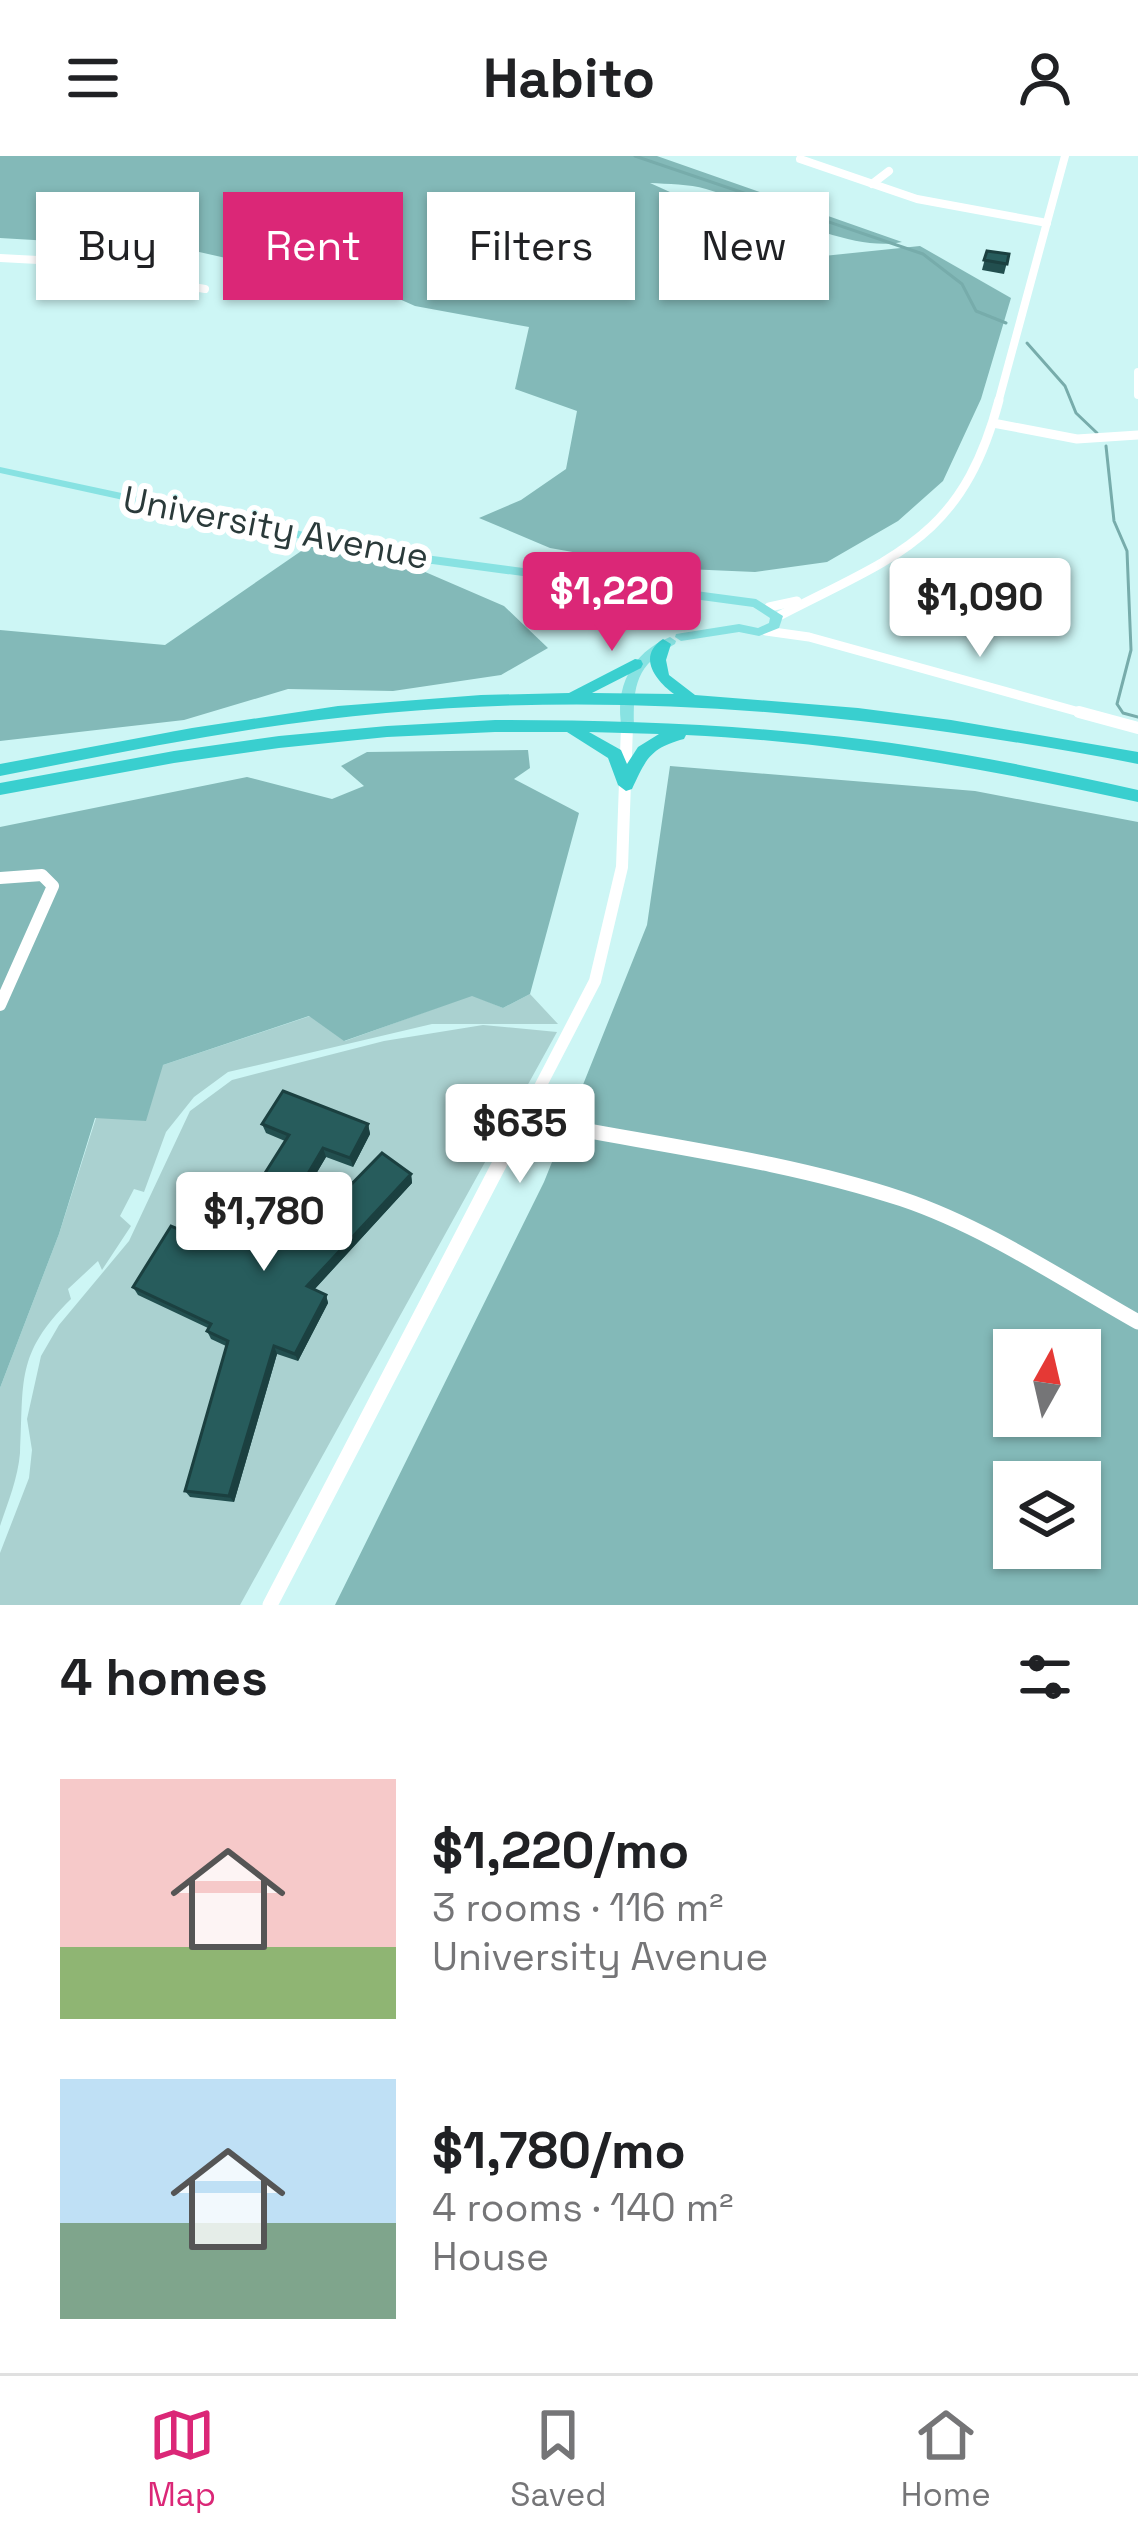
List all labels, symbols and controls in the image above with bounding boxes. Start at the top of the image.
text: Habito [483,44,655,113]
icon: menu [60,45,126,111]
icon: person [1012,45,1078,111]
chip: Buy [36,192,199,300]
chip: Rent [223,192,403,300]
chip: Filters [427,192,635,300]
chip: New [659,192,829,300]
street label: University Avenue [119,476,433,580]
pin: $1,220 [514,552,710,654]
pin: $1,090 [882,558,1078,660]
text: $1,220 [550,566,674,615]
text: $1,090 [917,572,1043,621]
pin: $635 [449,1084,591,1186]
text: $635 [473,1098,567,1147]
pin: $1,780 [166,1172,362,1274]
text: $1,780 [203,1186,325,1235]
north arrow [993,1329,1101,1437]
map controls [993,1329,1101,1569]
button: layers [993,1461,1101,1569]
icon: filters [1012,1644,1078,1710]
text: 4 homes [60,1645,268,1710]
text: $1,220/mo [432,1818,689,1883]
icon: home [156,1827,300,1971]
text: 3 rooms · 116 m² [432,1883,724,1932]
text: University Avenue [432,1932,768,1981]
text: $1,780/mo [432,2118,686,2183]
icon: home [156,2127,300,2271]
text: 4 rooms · 140 m² [432,2183,734,2232]
text: House [432,2232,549,2281]
tab: Map [147,2402,216,2516]
tab: Saved [510,2402,607,2516]
tab: Home [901,2402,991,2516]

